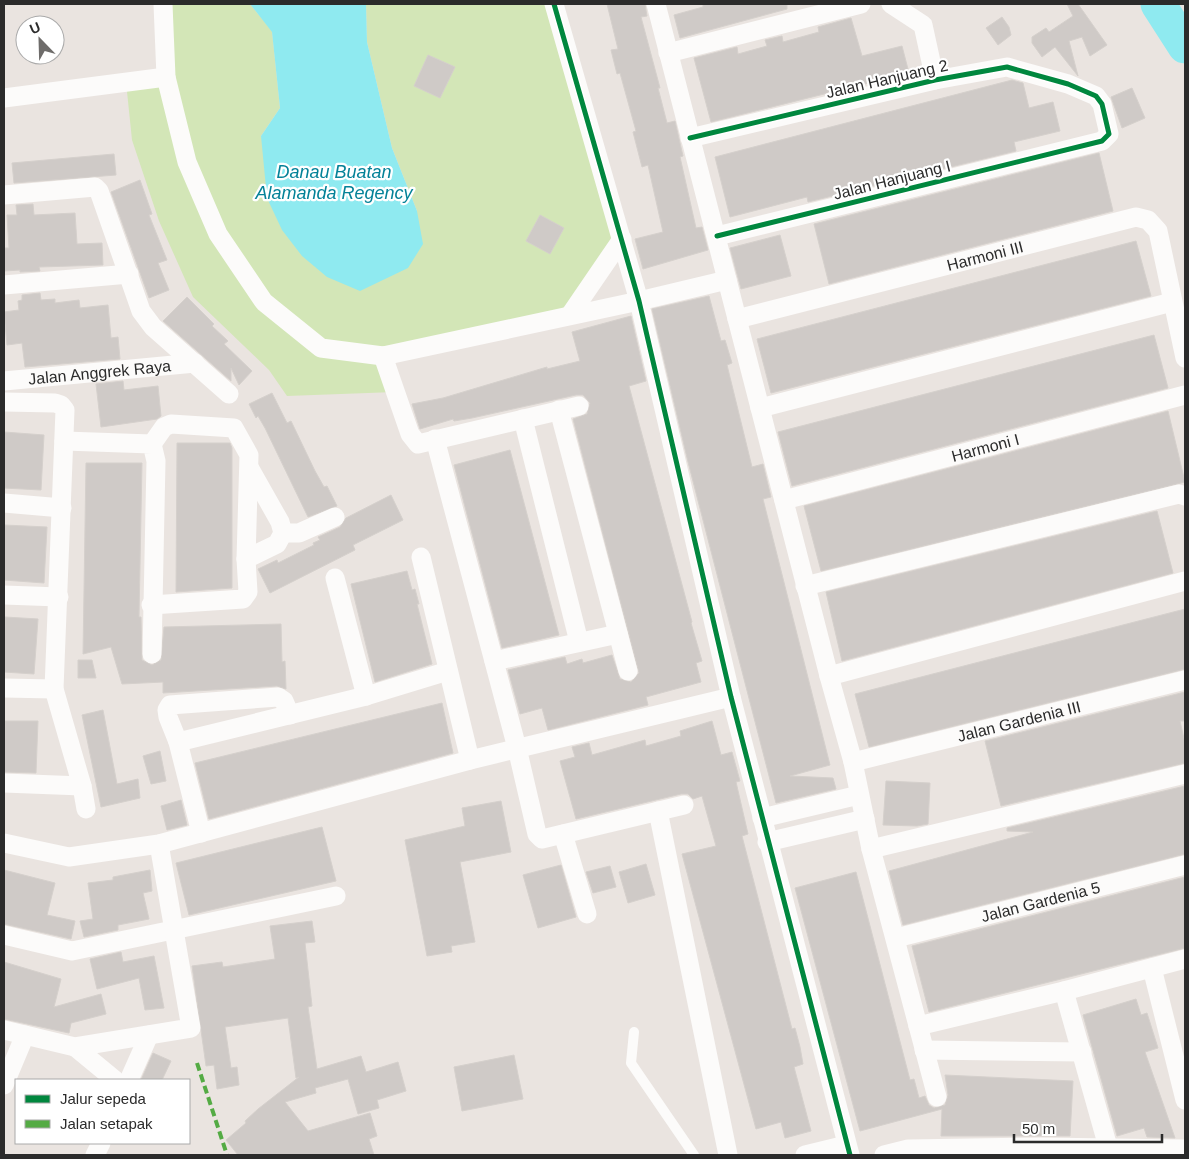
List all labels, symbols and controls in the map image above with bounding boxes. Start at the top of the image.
north arrow [15,15,65,65]
text: U [27,19,43,37]
street label: Jalan Hanjuang 2 [824,57,950,101]
street label: Jalan Hanjuang I [832,157,952,203]
water label: Danau Buatan Alamanda Regency [254,162,414,203]
street label: Harmoni III [945,238,1025,274]
street label: Jalan Anggrek Raya [27,357,172,387]
street label: Harmoni I [949,430,1021,464]
street label: Jalan Gardenia III [956,698,1082,744]
street label: Jalan Gardenia 5 [979,878,1102,925]
legend [15,1079,190,1144]
text: Jalur sepeda [60,1090,147,1107]
scale bar [1014,1112,1162,1144]
text: Jalan setapak [60,1115,153,1132]
text: 50 m [1022,1120,1055,1137]

